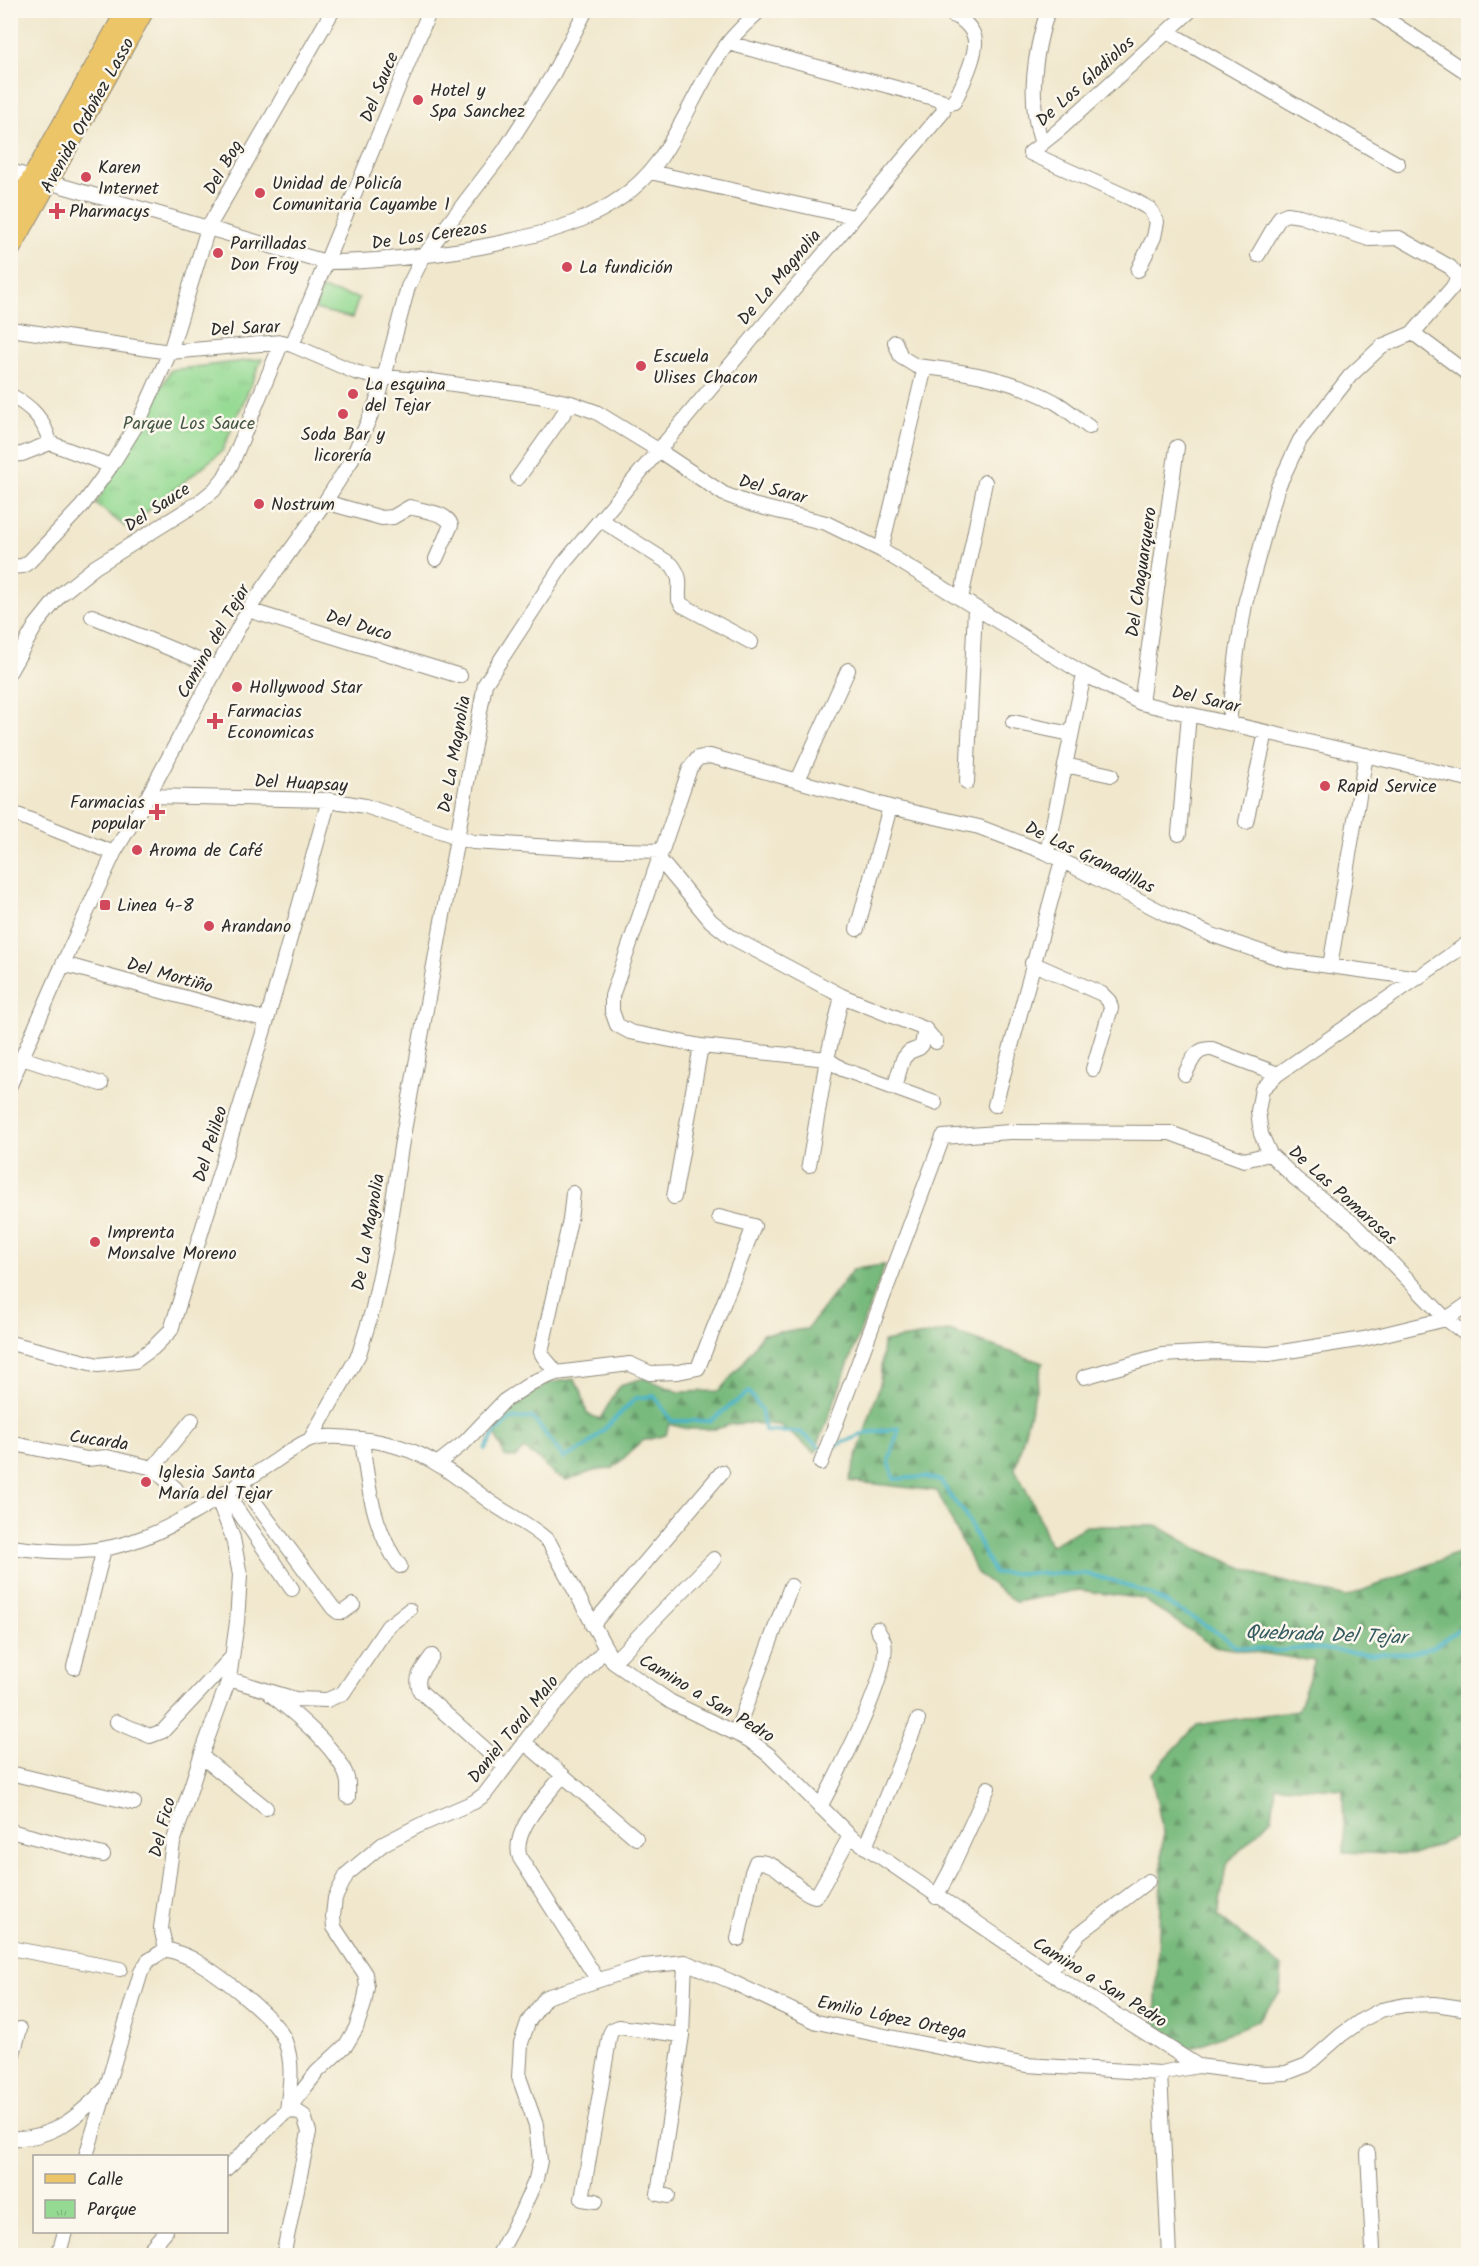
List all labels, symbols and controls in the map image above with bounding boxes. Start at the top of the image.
street label: De Los Gladiolos [1030,29,1143,135]
street label: Avenida Ordoñez Lasso [33,33,143,199]
street label: Del Sauce [353,48,408,127]
place label: Hotel y Spa Sanchez [430,77,525,127]
marker: Hotel y Spa Sanchez [411,93,425,107]
street label: Del Bog [197,135,252,201]
place label: Karen Internet [98,154,160,204]
marker: Karen Internet [79,170,93,184]
place label: Unidad de Policía Comunitaria Cayambe 1 [272,170,450,220]
marker: Unidad de Policía Comunitaria Cayambe 1 [253,186,267,200]
place label: Pharmacys [69,198,150,227]
marker: Pharmacys [50,204,64,218]
street label: De Los Cerezos [370,214,489,259]
street label: De La Magnolia [731,223,829,333]
place label: Parrilladas Don Froy [230,230,307,280]
marker: Parrilladas Don Froy [211,246,225,260]
place label: La fundición [579,254,673,283]
marker: La fundición [560,260,574,274]
street label: Del Sarar [210,313,282,346]
place label: Escuela Ulises Chacon [653,343,758,393]
marker: Escuela Ulises Chacon [634,359,648,373]
place label: La esquina del Tejar [365,371,446,421]
marker: La esquina del Tejar [346,387,360,401]
marker: Soda Bar y licorería [336,407,350,421]
park label: Parque Los Sauce [123,410,255,439]
place label: Soda Bar y licorería [301,421,385,471]
street label: Del Sarar [735,467,811,514]
street label: Del Sauce [119,476,197,541]
place label: Nostrum [271,491,335,520]
marker: Nostrum [252,497,266,511]
street label: Del Chaguarquero [1119,505,1166,639]
street label: Camino del Tejar [170,578,259,705]
street label: Del Duco [322,603,395,650]
place label: Hollywood Star [249,674,363,703]
street label: Del Sarar [1168,678,1244,723]
marker: Hollywood Star [230,680,244,694]
street label: De La Magnolia [431,693,480,815]
place label: Farmacias Economicas [227,698,315,748]
marker: Farmacias Economicas [208,714,222,728]
street label: Del Huapsay [253,768,349,801]
place label: Rapid Service [1337,773,1437,802]
marker: Rapid Service [1318,779,1332,793]
place label: Farmacias popular [70,789,146,839]
marker: Farmacias popular [150,805,164,819]
street label: De Las Granadillas [1019,814,1160,903]
place label: Aroma de Café [149,837,263,866]
marker: Aroma de Café [130,843,144,857]
place label: Linea 4-8 [117,892,194,921]
marker: Linea 4-8 [98,898,112,912]
place label: Arandano [221,913,291,942]
marker: Arandano [202,919,216,933]
street label: Del Mortiño [123,950,216,1003]
street label: Del Pelileo [186,1103,237,1186]
street label: De Las Pomarosas [1281,1139,1403,1254]
street label: De La Magnolia [345,1171,394,1293]
place label: Imprenta Monsalve Moreno [107,1219,237,1269]
marker: Imprenta Monsalve Moreno [88,1235,102,1249]
street label: Cucarda [67,1423,130,1460]
place label: Iglesia Santa María del Tejar [158,1459,273,1509]
marker: Iglesia Santa María del Tejar [139,1475,153,1489]
water label: Quebrada Del Tejar [1245,1617,1411,1655]
street label: Camino a San Pedro [633,1647,780,1751]
street label: Daniel Toral Malo [461,1669,567,1791]
street label: Del Fico [142,1794,185,1861]
street label: Camino a San Pedro [1026,1930,1172,2036]
street label: Emilio López Ortega [814,1988,969,2048]
legend [33,2155,228,2233]
text: Calle [87,2166,123,2195]
text: Parque [87,2196,136,2225]

